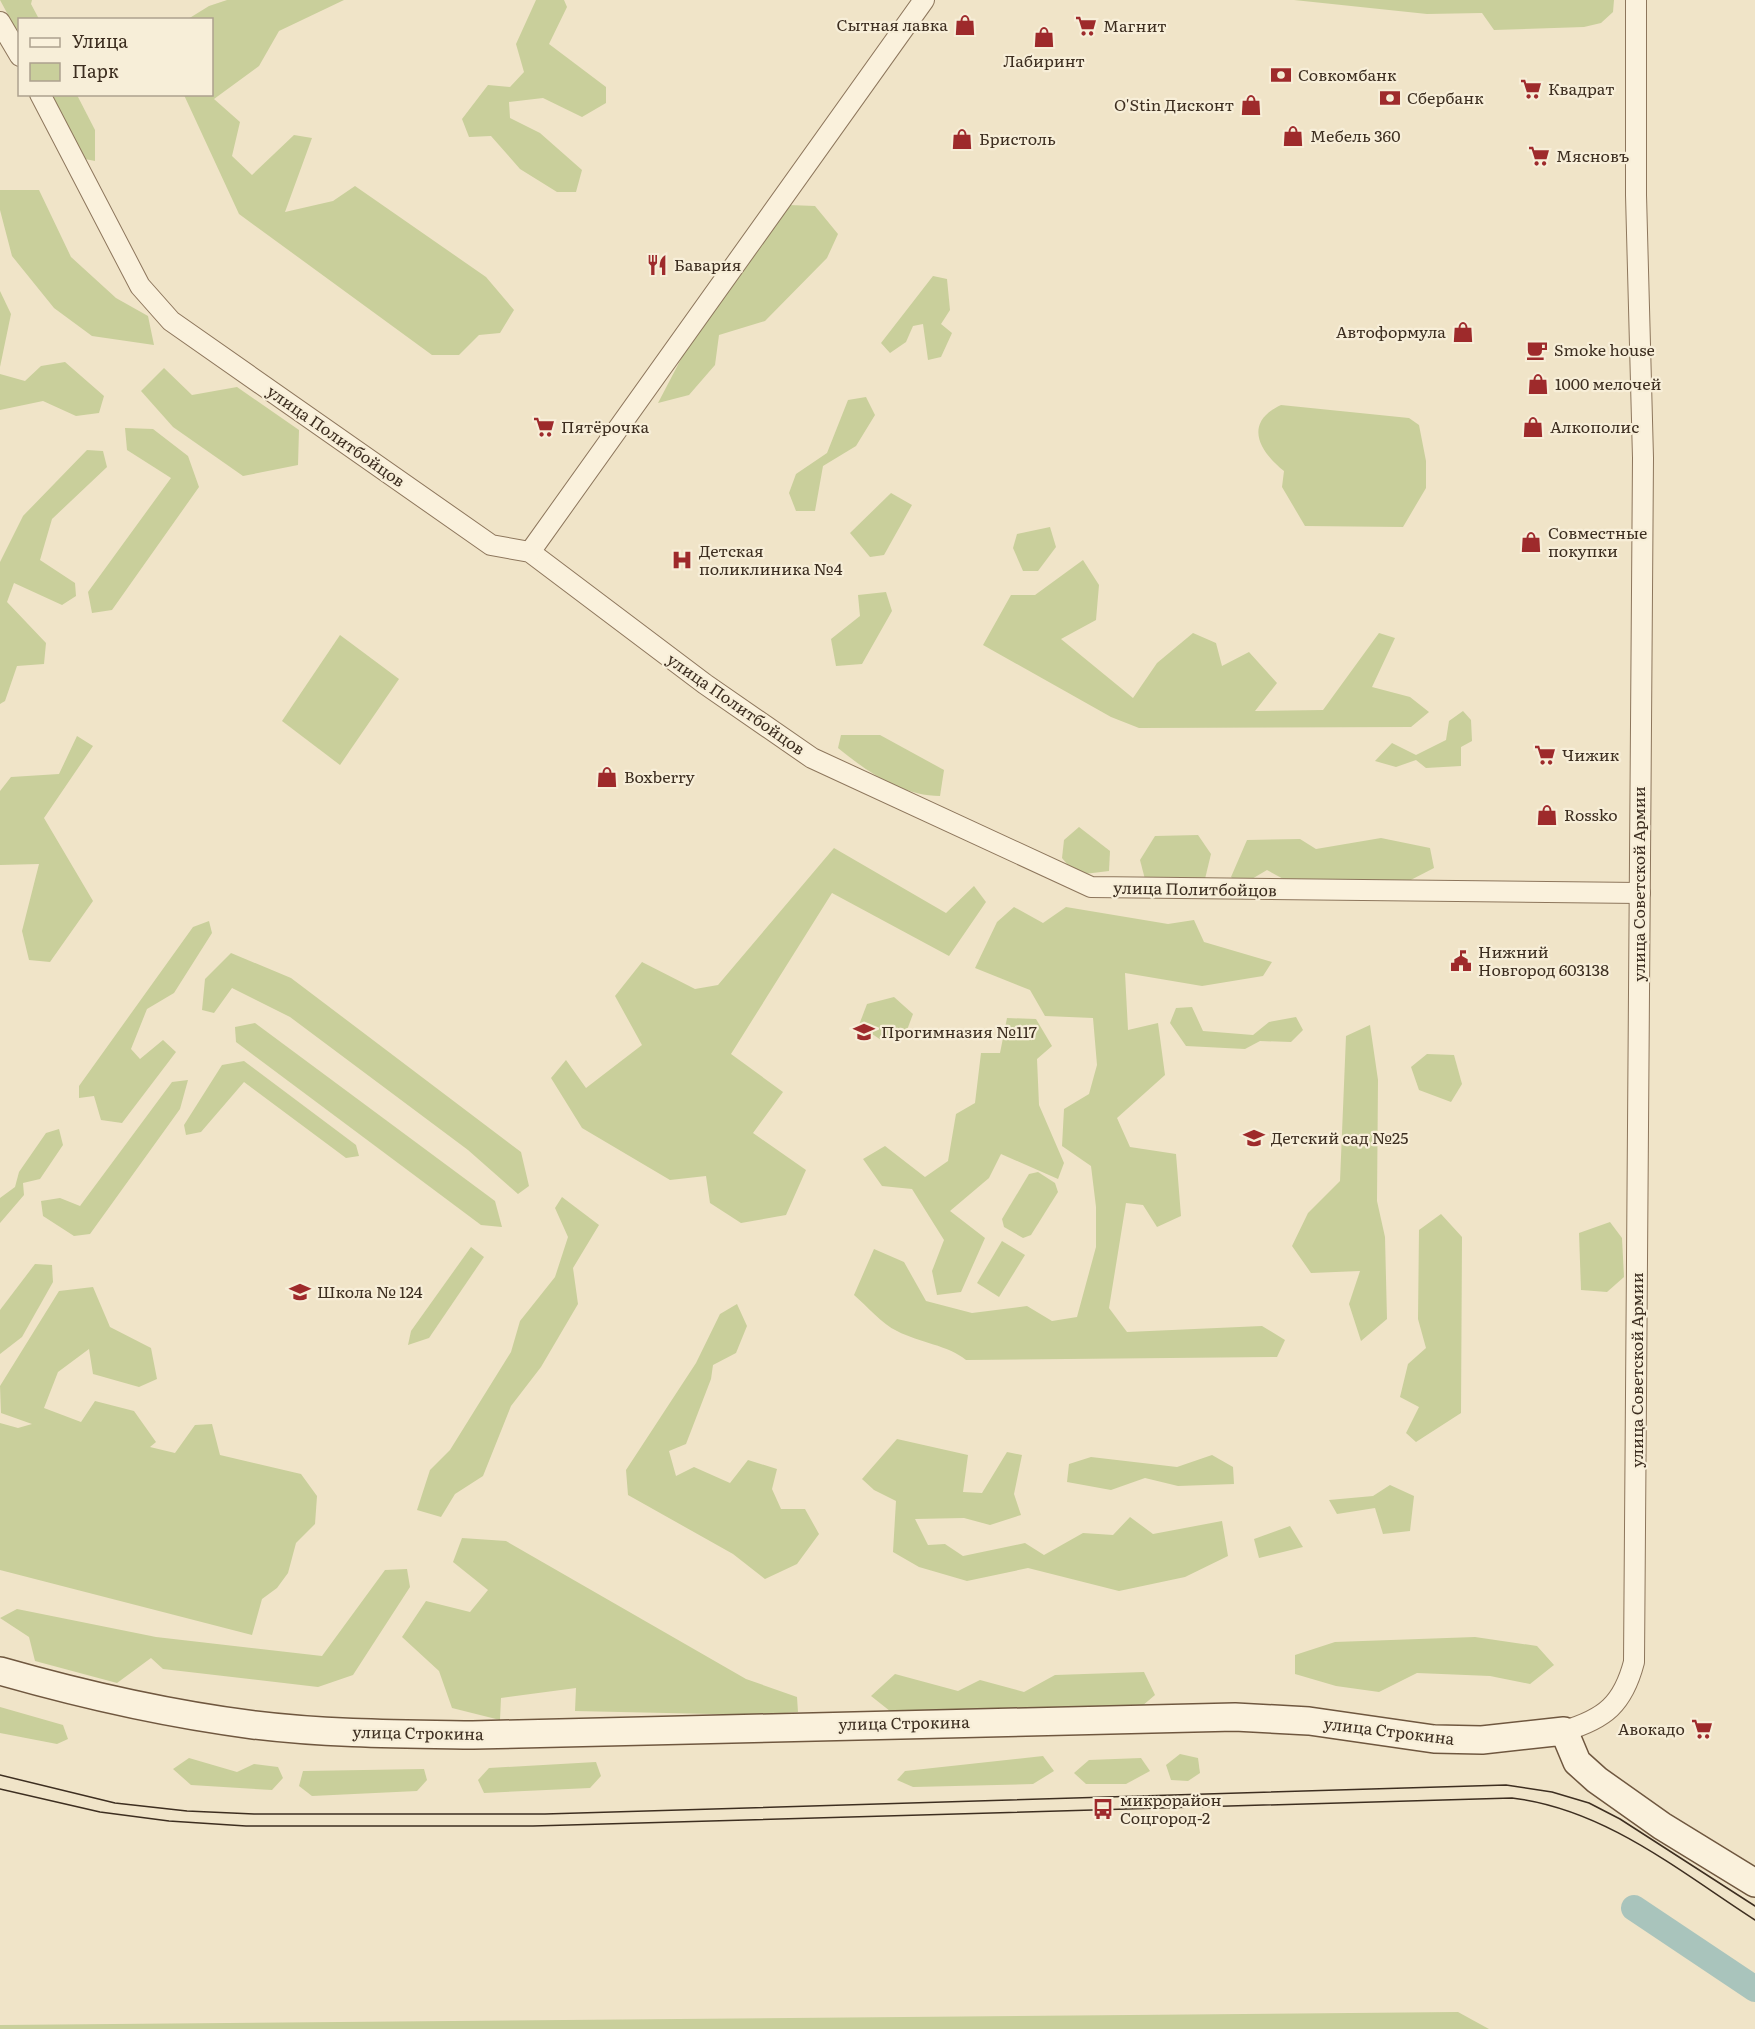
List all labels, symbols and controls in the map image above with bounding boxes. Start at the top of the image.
place label: Сытная лавка [836,12,948,36]
shop icon: Сытная лавка [953,13,977,37]
place label: Магнит [1103,13,1167,37]
supermarket icon: Магнит [1074,14,1098,38]
legend [18,18,213,96]
shop icon: Лабиринт [1032,25,1056,49]
text: Улица [72,27,128,54]
place label: Лабиринт [1003,48,1085,72]
text: Парк [72,57,119,84]
place label: Совкомбанк [1298,62,1397,86]
bank icon: Совкомбанк [1269,63,1293,87]
place label: Квадрат [1548,76,1615,100]
supermarket icon: Квадрат [1519,77,1543,101]
place label: Сбербанк [1407,85,1484,109]
bank icon: Сбербанк [1378,86,1402,110]
place label: O'Stin Дисконт [1114,92,1234,116]
shop icon: O'Stin Дисконт [1239,93,1263,117]
place label: Мебель 360 [1310,123,1400,147]
shop icon: Мебель 360 [1281,124,1305,148]
place label: Бристоль [979,126,1056,150]
shop icon: Бристоль [950,127,974,151]
place label: Мясновъ [1556,143,1629,167]
supermarket icon: Мясновъ [1527,144,1551,168]
place label: Бавария [674,252,741,276]
restaurant icon: Бавария [645,253,669,277]
place label: Автоформула [1336,319,1446,343]
shop icon: Автоформула [1451,320,1475,344]
place label: Smoke house [1554,337,1655,361]
cafe icon: Smoke house [1525,338,1549,362]
place label: 1000 мелочей [1555,371,1662,395]
shop icon: 1000 мелочей [1526,372,1550,396]
street label: улица Политбойцов [263,378,411,492]
place label: Пятёрочка [561,414,649,438]
place label: Алкополис [1550,414,1639,438]
supermarket icon: Пятёрочка [532,415,556,439]
shop icon: Алкополис [1521,415,1545,439]
place label: Совместные покупки [1548,520,1647,562]
shop icon: Совместные покупки [1519,530,1543,554]
place label: Детская поликлиника №4 [699,538,843,580]
hospital icon: Детская поликлиника №4 [670,548,694,572]
street label: улица Политбойцов [663,646,811,760]
place label: Чижик [1562,742,1620,766]
supermarket icon: Чижик [1533,743,1557,767]
place label: Boxberry [624,764,696,788]
shop icon: Boxberry [595,765,619,789]
street label: улица Советской Армии [1626,786,1650,982]
place label: Rossko [1564,802,1618,826]
shop icon: Rossko [1535,803,1559,827]
street label: улица Политбойцов [1113,875,1277,901]
place label: Нижний Новгород 603138 [1478,939,1609,981]
public building icon: Нижний Новгород 603138 [1449,949,1473,973]
place label: Прогимназия №117 [881,1019,1037,1043]
school or university icon: Прогимназия №117 [852,1020,876,1044]
place label: Детский сад №25 [1271,1125,1408,1149]
school or university icon: Детский сад №25 [1242,1126,1266,1150]
street label: улица Советской Армии [1624,1272,1648,1468]
place label: Школа № 124 [317,1279,423,1303]
school or university icon: Школа № 124 [288,1280,312,1304]
street label: улица Строкина [838,1709,970,1735]
street label: улица Строкина [1322,1710,1456,1750]
place label: Авокадо [1618,1716,1685,1740]
supermarket icon: Авокадо [1690,1717,1714,1741]
street label: улица Строкина [352,1719,484,1745]
place label: микрорайон Соцгород-2 [1120,1787,1221,1829]
bus stop icon: микрорайон Соцгород-2 [1091,1797,1115,1821]

